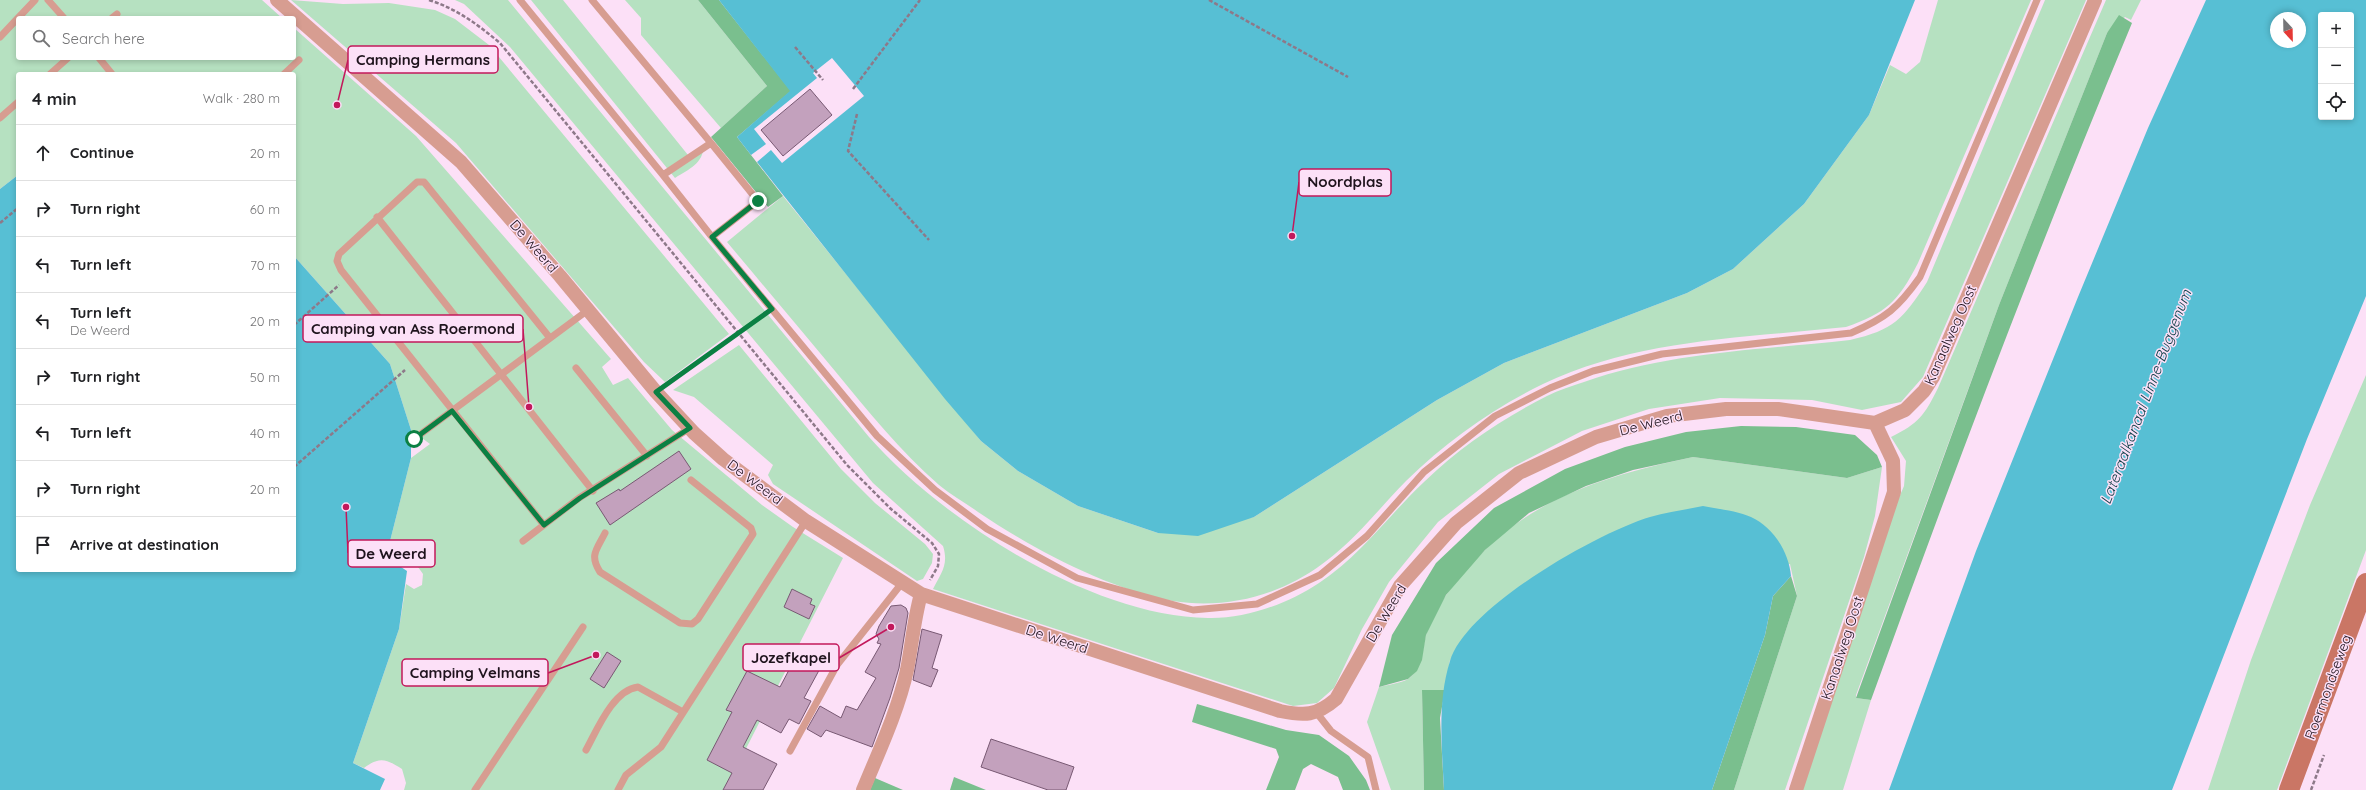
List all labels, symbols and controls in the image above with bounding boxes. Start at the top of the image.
north arrow [2270,12,2306,48]
map controls [2318,12,2354,120]
button: + [2318,12,2354,48]
search box [16,16,296,60]
icon: search [30,27,52,49]
text: Search here [62,29,145,48]
callout: Camping Hermans [348,46,498,73]
button: − [2318,48,2354,84]
text: Camping Hermans [356,50,490,69]
button: locate [2318,84,2354,120]
text: 4 min [32,88,77,109]
text: Walk · 280 m [203,90,280,106]
icon: ahead [32,142,54,164]
text: Continue [70,143,134,162]
text: 20 m [250,145,280,161]
callout: Noordplas [1299,169,1391,196]
text: Noordplas [1307,172,1383,191]
route end [749,192,767,210]
icon: right [32,198,54,220]
text: Turn right [70,199,141,218]
text: 60 m [250,201,280,217]
street label: De Weerd [506,216,562,276]
icon: left [32,254,54,276]
text: Turn left [70,255,132,274]
text: 70 m [250,257,280,273]
street label: Kanaalweg Oost [1920,282,1980,388]
water label: Lateraalkanaal Linne-Buggenum [2096,287,2195,507]
text: Turn left [70,303,132,322]
icon: left [32,310,54,332]
text: 20 m [250,313,280,329]
callout: Camping van Ass Roermond [303,315,523,342]
text: Camping van Ass Roermond [311,319,515,338]
text: De Weerd [70,322,130,338]
icon: right [32,366,54,388]
text: Turn right [70,367,141,386]
text: 50 m [250,369,280,385]
street label: De Weerd [1617,406,1685,440]
icon: left [32,422,54,444]
text: Turn left [70,423,132,442]
text: 40 m [250,425,280,441]
route start [405,430,423,448]
street label: De Weerd [724,455,786,509]
icon: right [32,478,54,500]
text: Turn right [70,479,141,498]
text: 20 m [250,481,280,497]
icon: arrive [32,534,54,556]
text: Arrive at destination [70,535,219,554]
callout: De Weerd [348,540,435,567]
text: De Weerd [355,544,427,563]
street label: De Weerd [1362,581,1410,645]
street label: Kanaalweg Oost [1817,594,1867,702]
street label: De Weerd [1023,620,1091,658]
street label: Roermondseweg [2301,632,2355,742]
callout: Jozefkapel [743,644,839,671]
text: Jozefkapel [751,648,831,667]
callout: Camping Velmans [402,659,548,686]
text: Camping Velmans [410,663,540,682]

